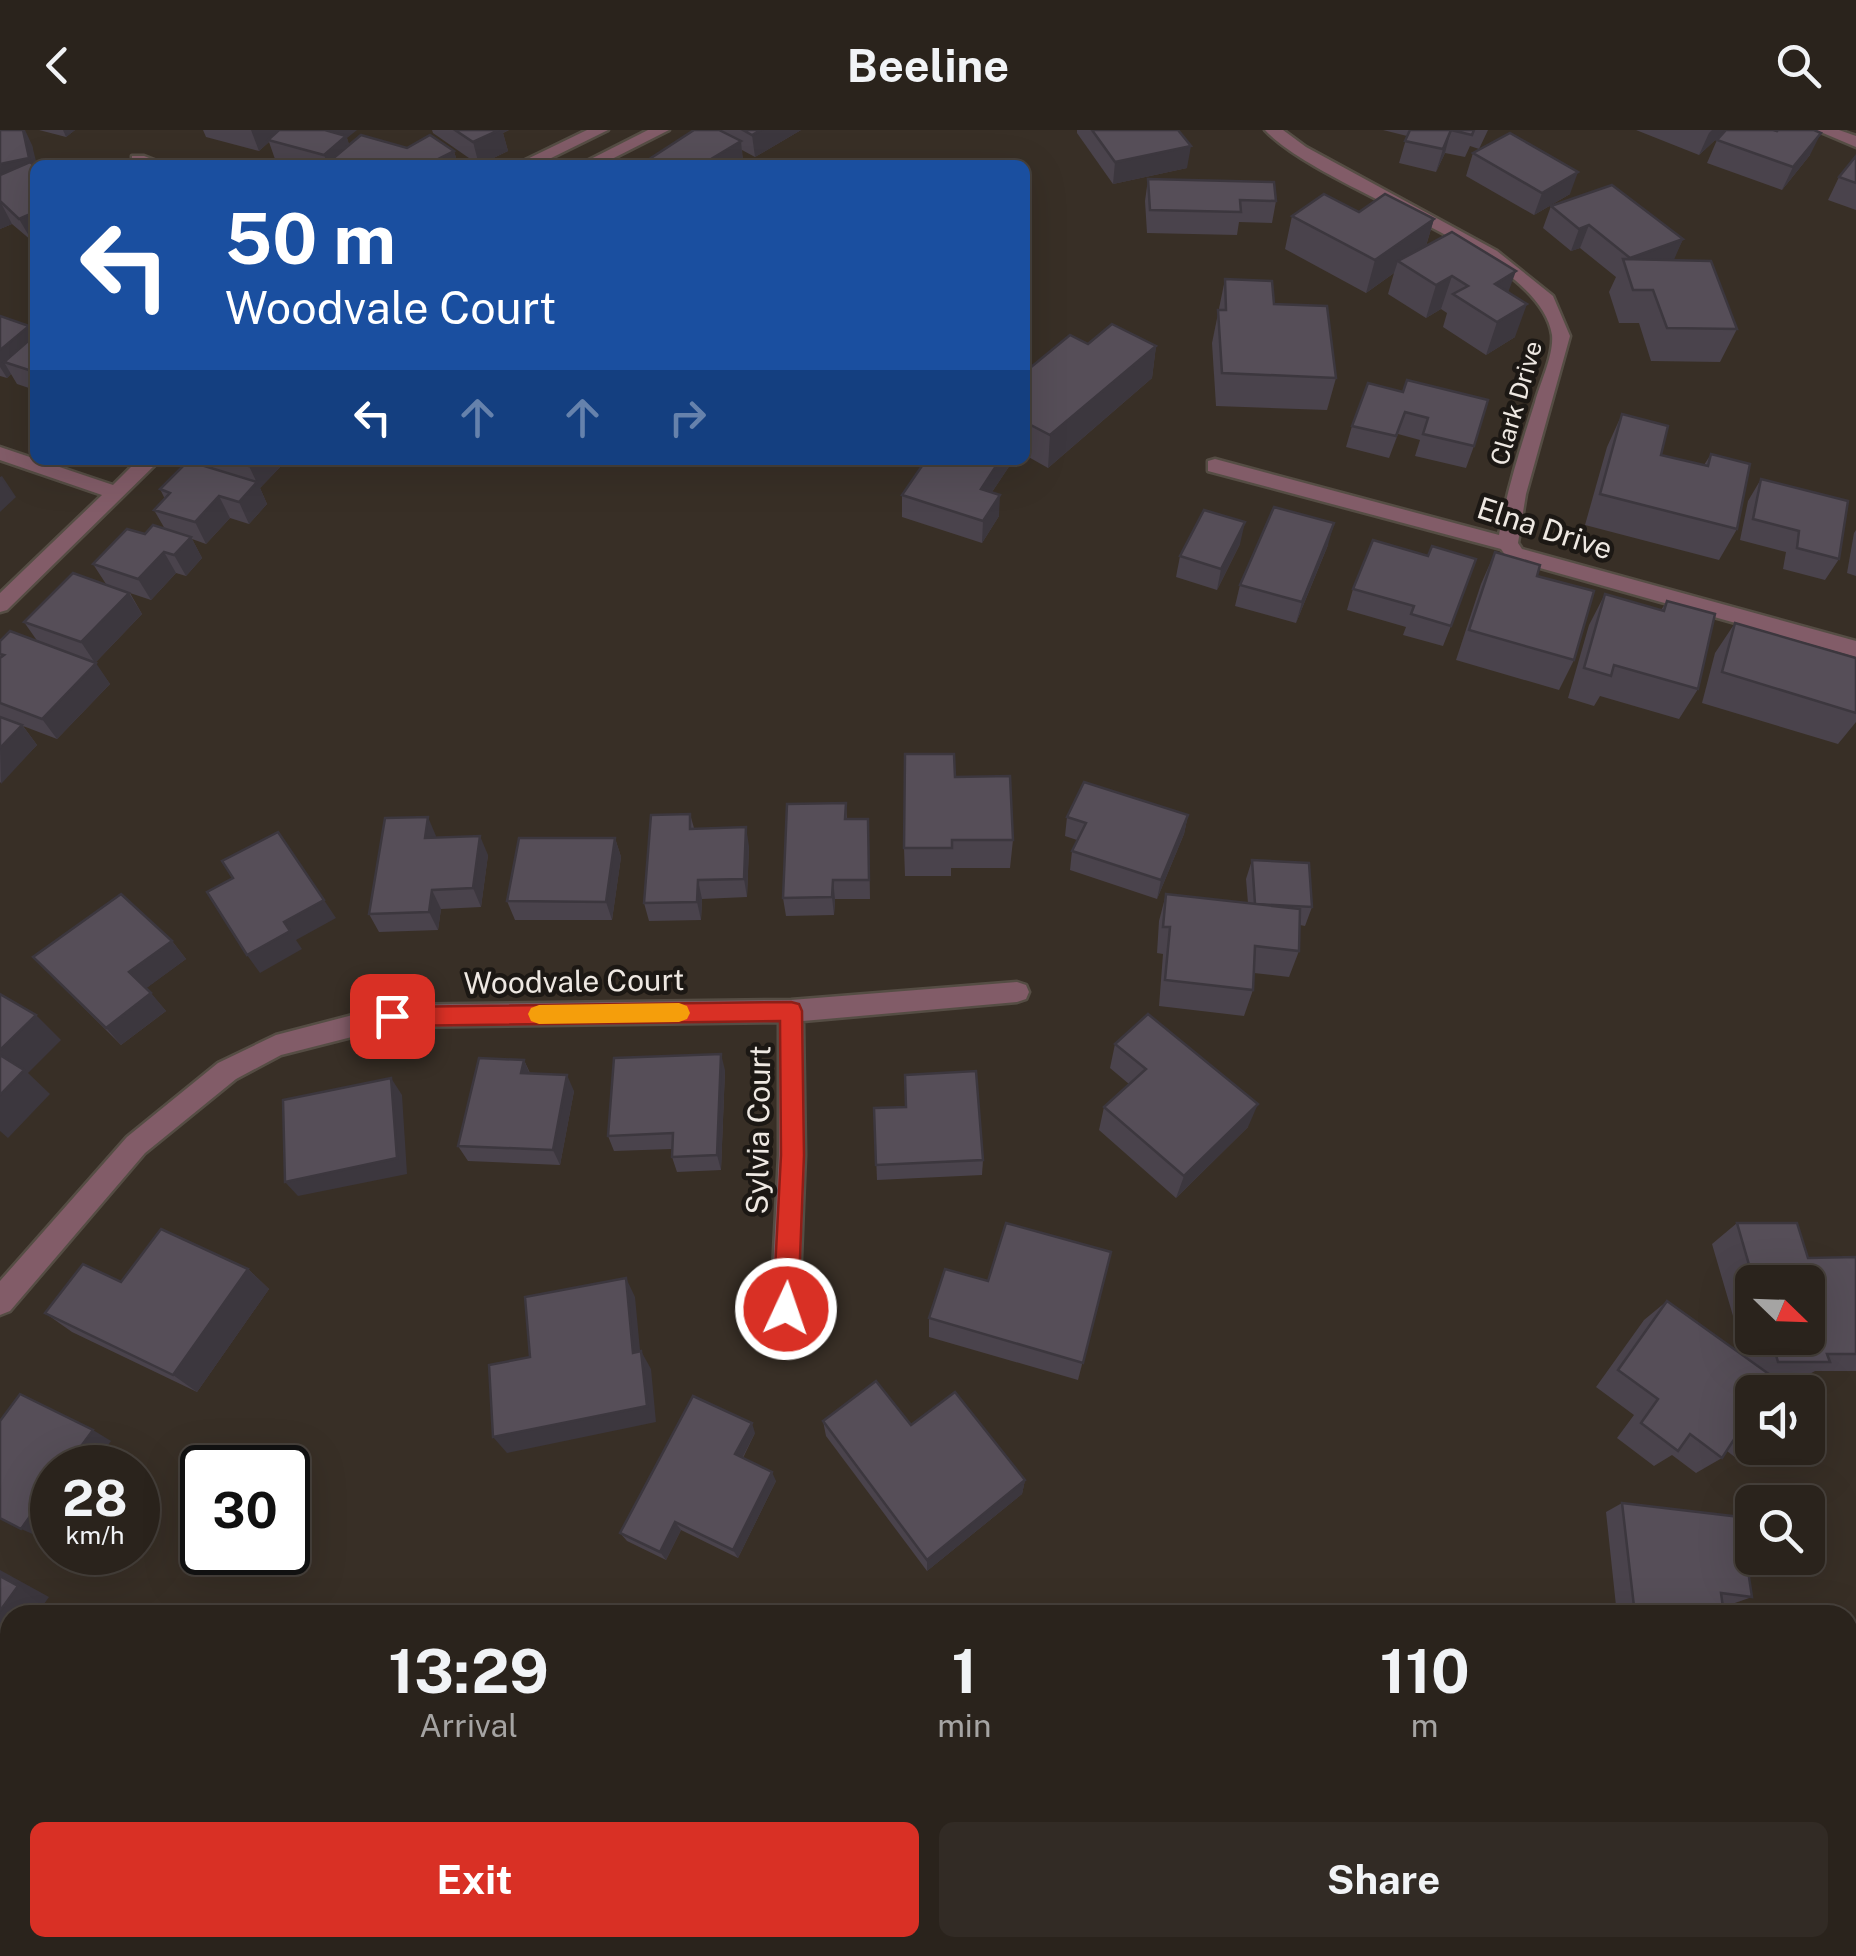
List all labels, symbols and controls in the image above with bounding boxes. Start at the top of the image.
icon: back [30,38,85,93]
icon: search [1771,38,1826,93]
text: Beeline [847,39,1009,92]
text: 50 m [225,197,396,280]
icon: left [60,200,190,330]
text: Woodvale Court [225,281,556,334]
street label: Clark Drive [1484,337,1548,469]
icon: left [345,390,400,445]
icon: ahead [450,390,505,445]
icon: ahead [555,390,610,445]
icon: right [660,390,715,445]
street label: Elna Drive [1473,489,1617,567]
street label: Woodvale Court [463,961,685,1001]
pin [350,974,435,1059]
icon: arrive [365,989,420,1044]
street label: Sylvia Court [739,1045,777,1215]
position arrow [734,1257,838,1361]
north arrow [1735,1265,1825,1355]
map controls [1735,1265,1825,1575]
button: sound [1735,1375,1825,1465]
speed limit sign: 30 [180,1445,310,1575]
text: 28 [62,1468,128,1527]
button: search [1735,1485,1825,1575]
text: km/h [66,1520,124,1550]
text: 13:29 [388,1636,549,1707]
text: 1 [951,1636,977,1707]
text: 110 [1380,1636,1470,1707]
text: Arrival [419,1707,518,1744]
text: min [937,1707,991,1744]
text: m [1411,1707,1439,1744]
button: Exit [30,1822,919,1937]
button: Share [939,1822,1828,1937]

